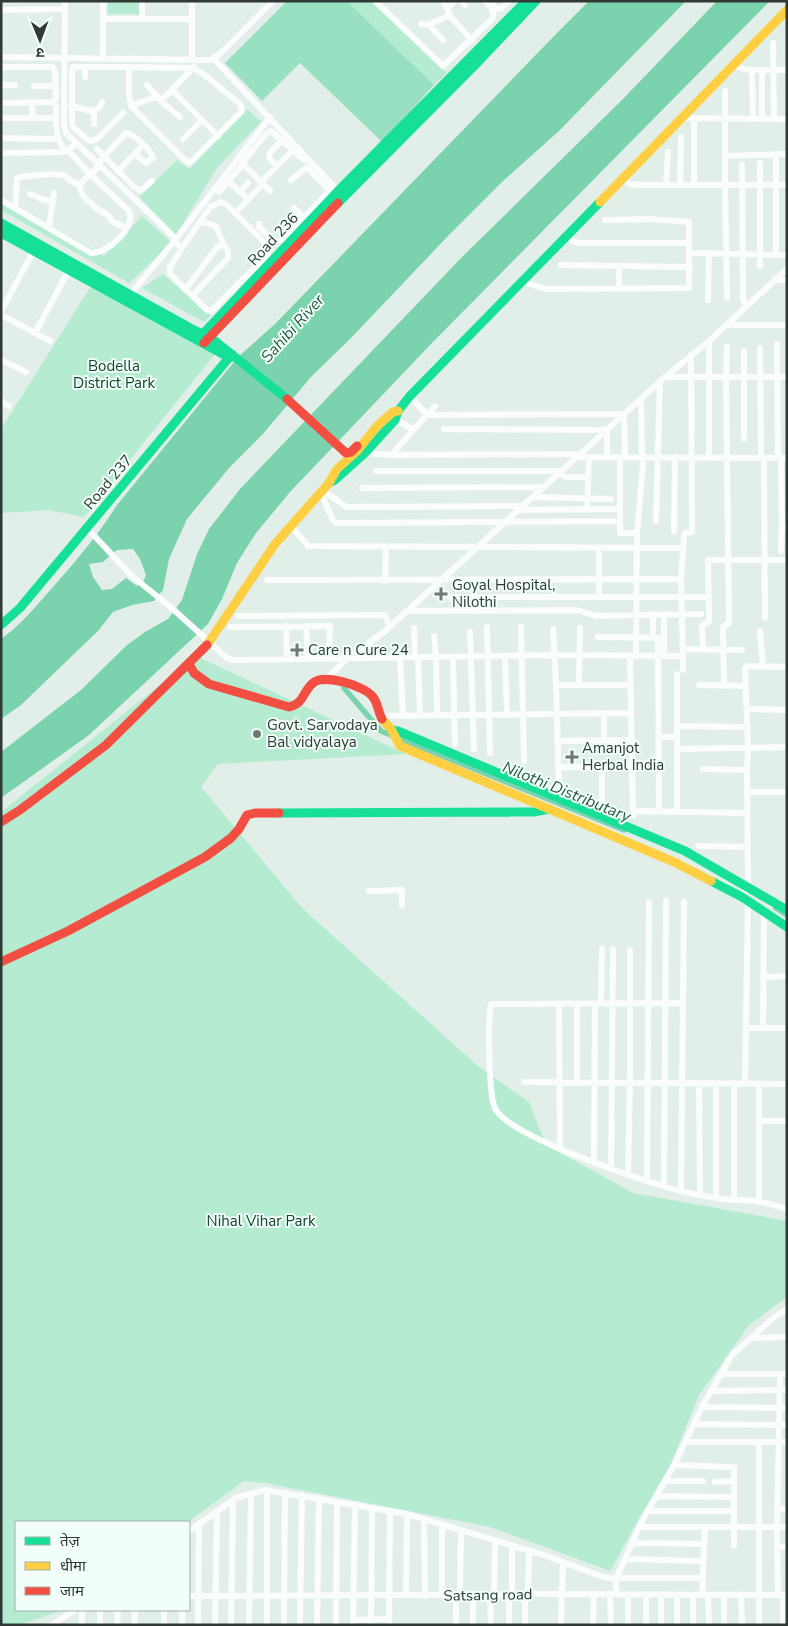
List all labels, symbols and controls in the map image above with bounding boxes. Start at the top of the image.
north arrow [15,15,65,65]
text: उ [35,43,44,62]
street label: Road 236 [243,208,303,270]
water label: Sahibi River [256,289,330,368]
park label: Bodella District Park [73,356,155,393]
street label: Road 237 [79,450,137,514]
place label: Goyal Hospital, Nilothi [452,575,555,612]
marker: Goyal Hospital, Nilothi [434,587,448,601]
place label: Care n Cure 24 [308,640,409,660]
marker: Care n Cure 24 [290,643,304,657]
place label: Govt. Sarvodaya Bal vidyalaya [267,715,378,752]
marker: Govt. Sarvodaya Bal vidyalaya [251,728,263,740]
place label: Amanjot Herbal India [582,738,664,775]
marker: Amanjot Herbal India [566,751,578,763]
water label: Nilothi Distributary [499,756,635,828]
park label: Nihal Vihar Park [207,1211,316,1231]
legend [15,1521,190,1611]
text: तेज़ [60,1531,81,1551]
text: धीमा [60,1556,87,1576]
text: जाम [60,1581,85,1601]
street label: Satsang road [443,1584,533,1606]

